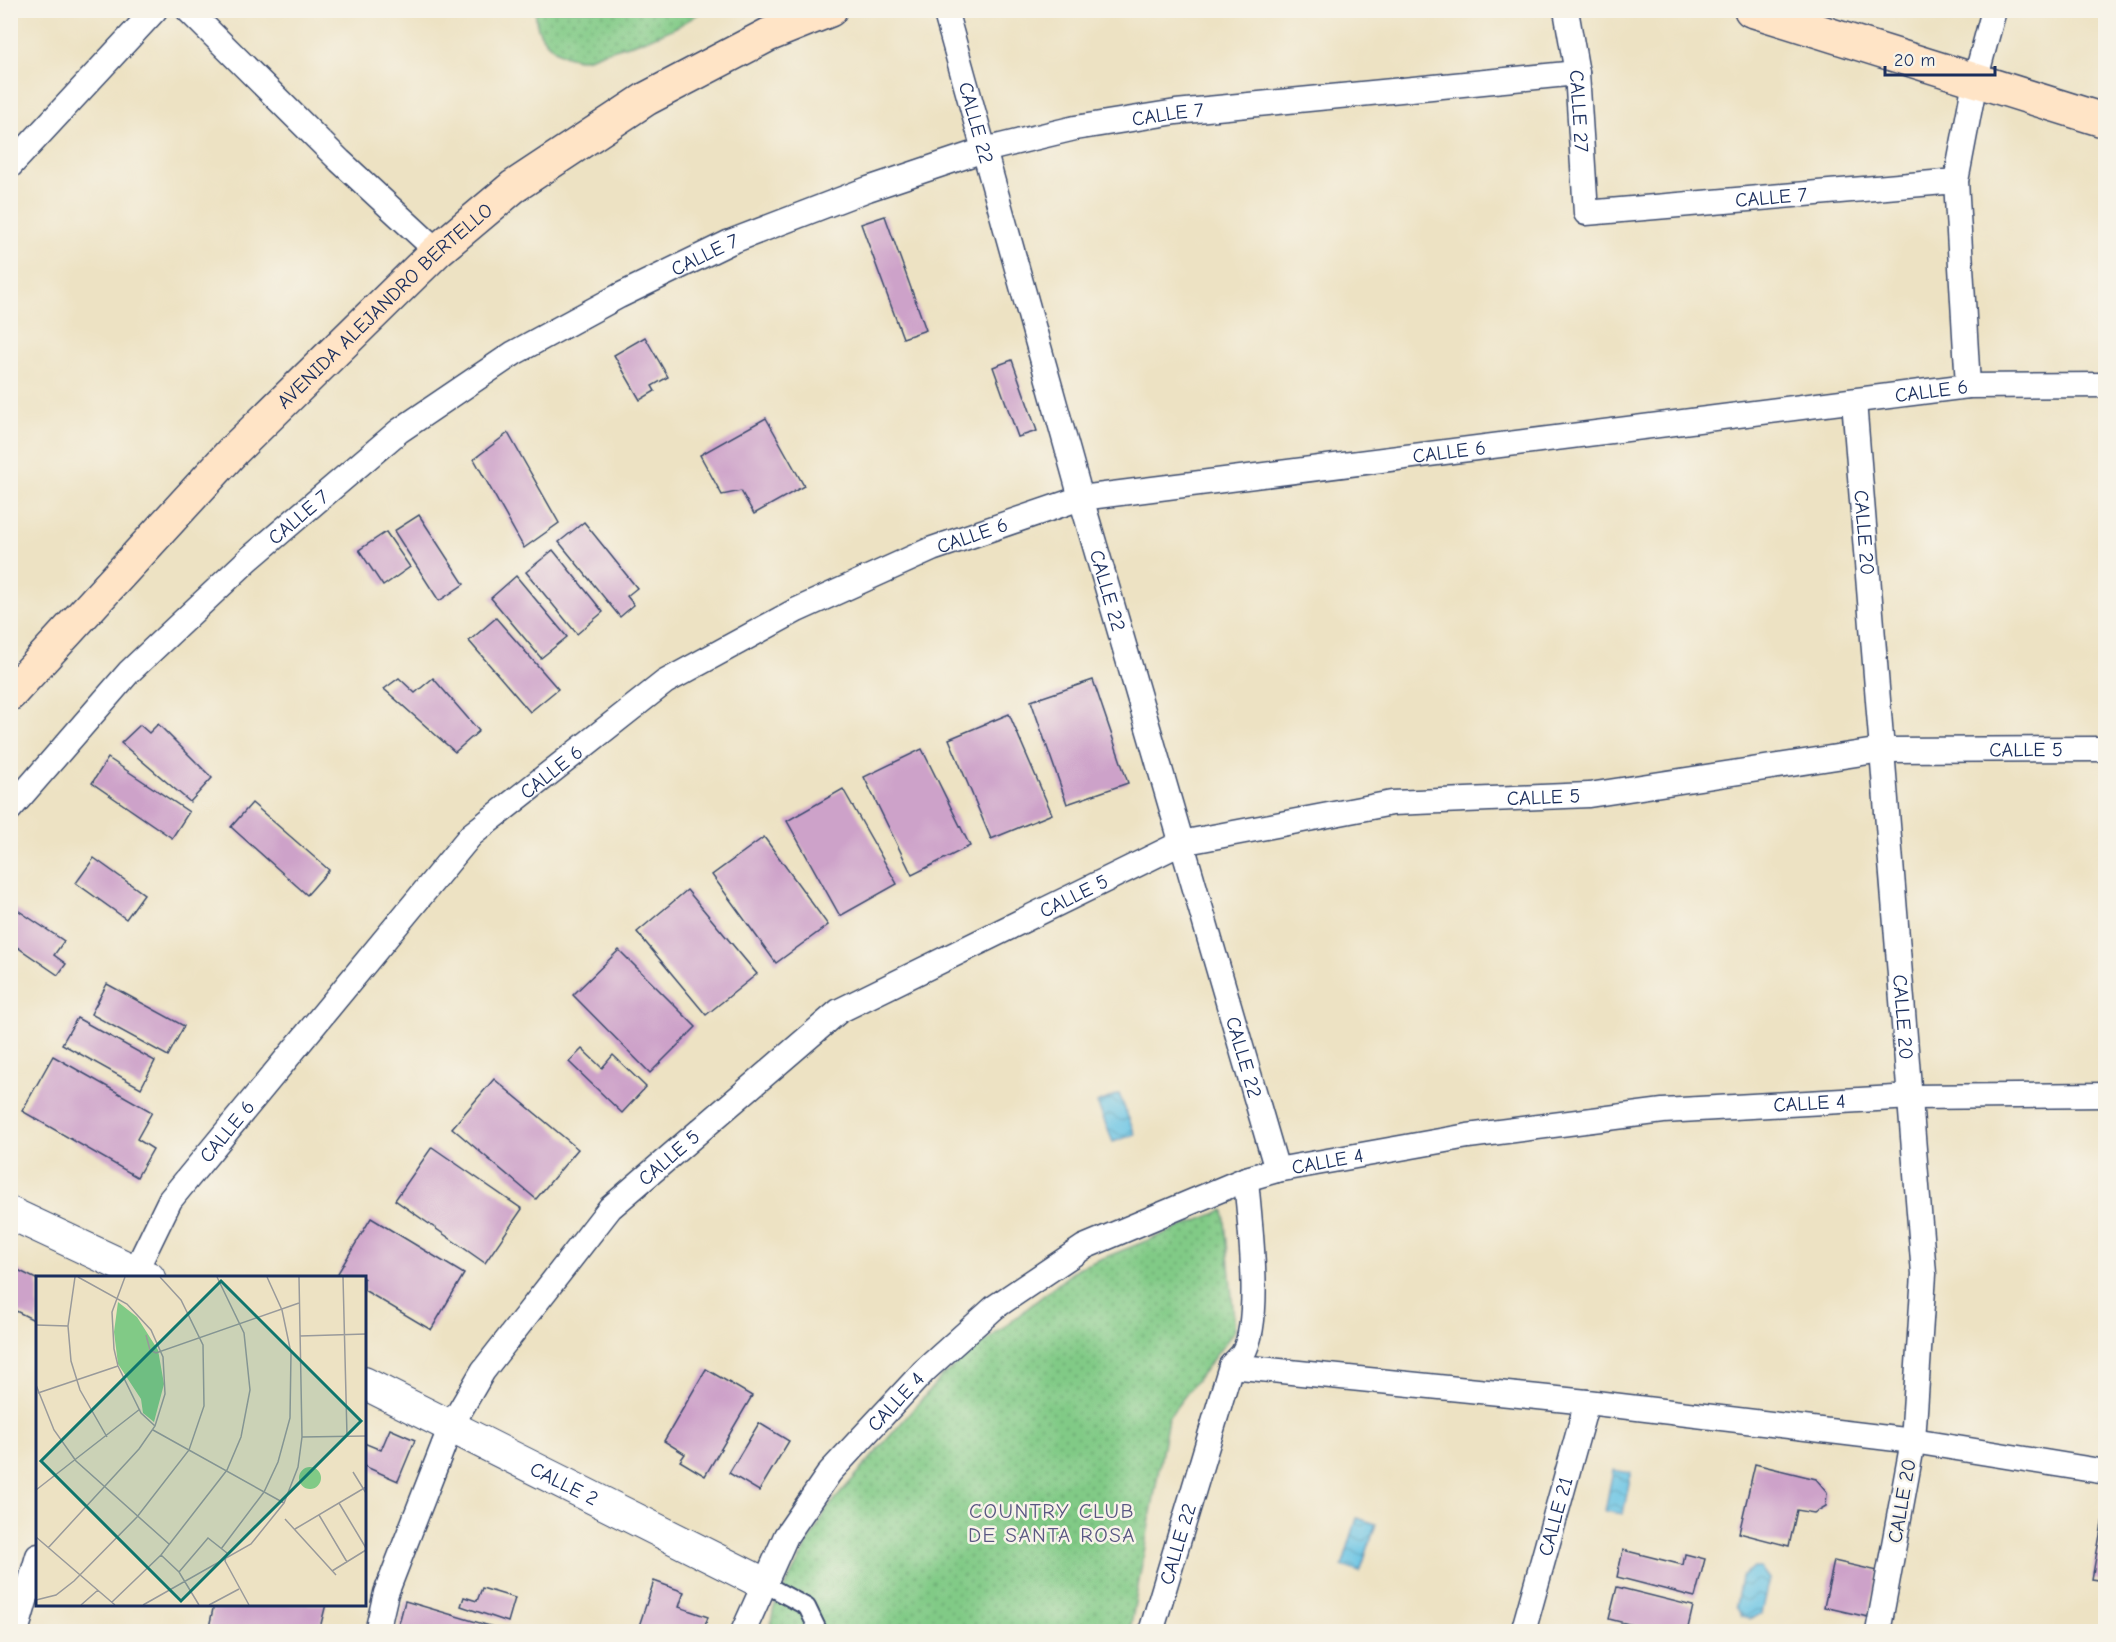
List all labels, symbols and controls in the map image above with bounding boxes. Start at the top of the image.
scale bar [1885,39,1994,77]
text: 20 m [1894,50,1935,71]
street label: CALLE 27 [1565,69,1594,153]
street label: CALLE 22 [954,79,999,166]
street label: CALLE 7 [1130,98,1205,130]
street label: CALLE 7 [1734,182,1809,212]
street label: AVENIDA ALEJANDRO BERTELLO [272,198,497,413]
street label: CALLE 7 [667,228,742,281]
street label: CALLE 6 [1893,375,1969,407]
street label: CALLE 6 [1411,436,1487,468]
street label: CALLE 7 [263,484,334,549]
street label: CALLE 20 [1850,489,1879,576]
street label: CALLE 6 [934,512,1011,558]
street label: CALLE 22 [1085,547,1131,634]
street label: CALLE 5 [1989,738,2063,761]
street label: CALLE 6 [515,740,587,804]
street label: CALLE 5 [1506,784,1581,810]
street label: CALLE 5 [1036,869,1112,922]
street label: CALLE 20 [1889,974,1918,1060]
street label: CALLE 22 [1221,1014,1267,1100]
street label: CALLE 4 [1773,1089,1846,1116]
street label: CALLE 6 [195,1095,259,1167]
street label: CALLE 5 [633,1125,704,1190]
street label: CALLE 4 [1290,1143,1365,1179]
inset map [36,1276,366,1606]
street label: CALLE 4 [862,1367,929,1436]
street label: CALLE 2 [526,1457,602,1510]
street label: CALLE 20 [1883,1457,1921,1545]
street label: CALLE 21 [1533,1474,1577,1559]
district label: COUNTRY CLUB DE SANTA ROSA [968,1499,1136,1547]
street label: CALLE 22 [1154,1501,1201,1587]

